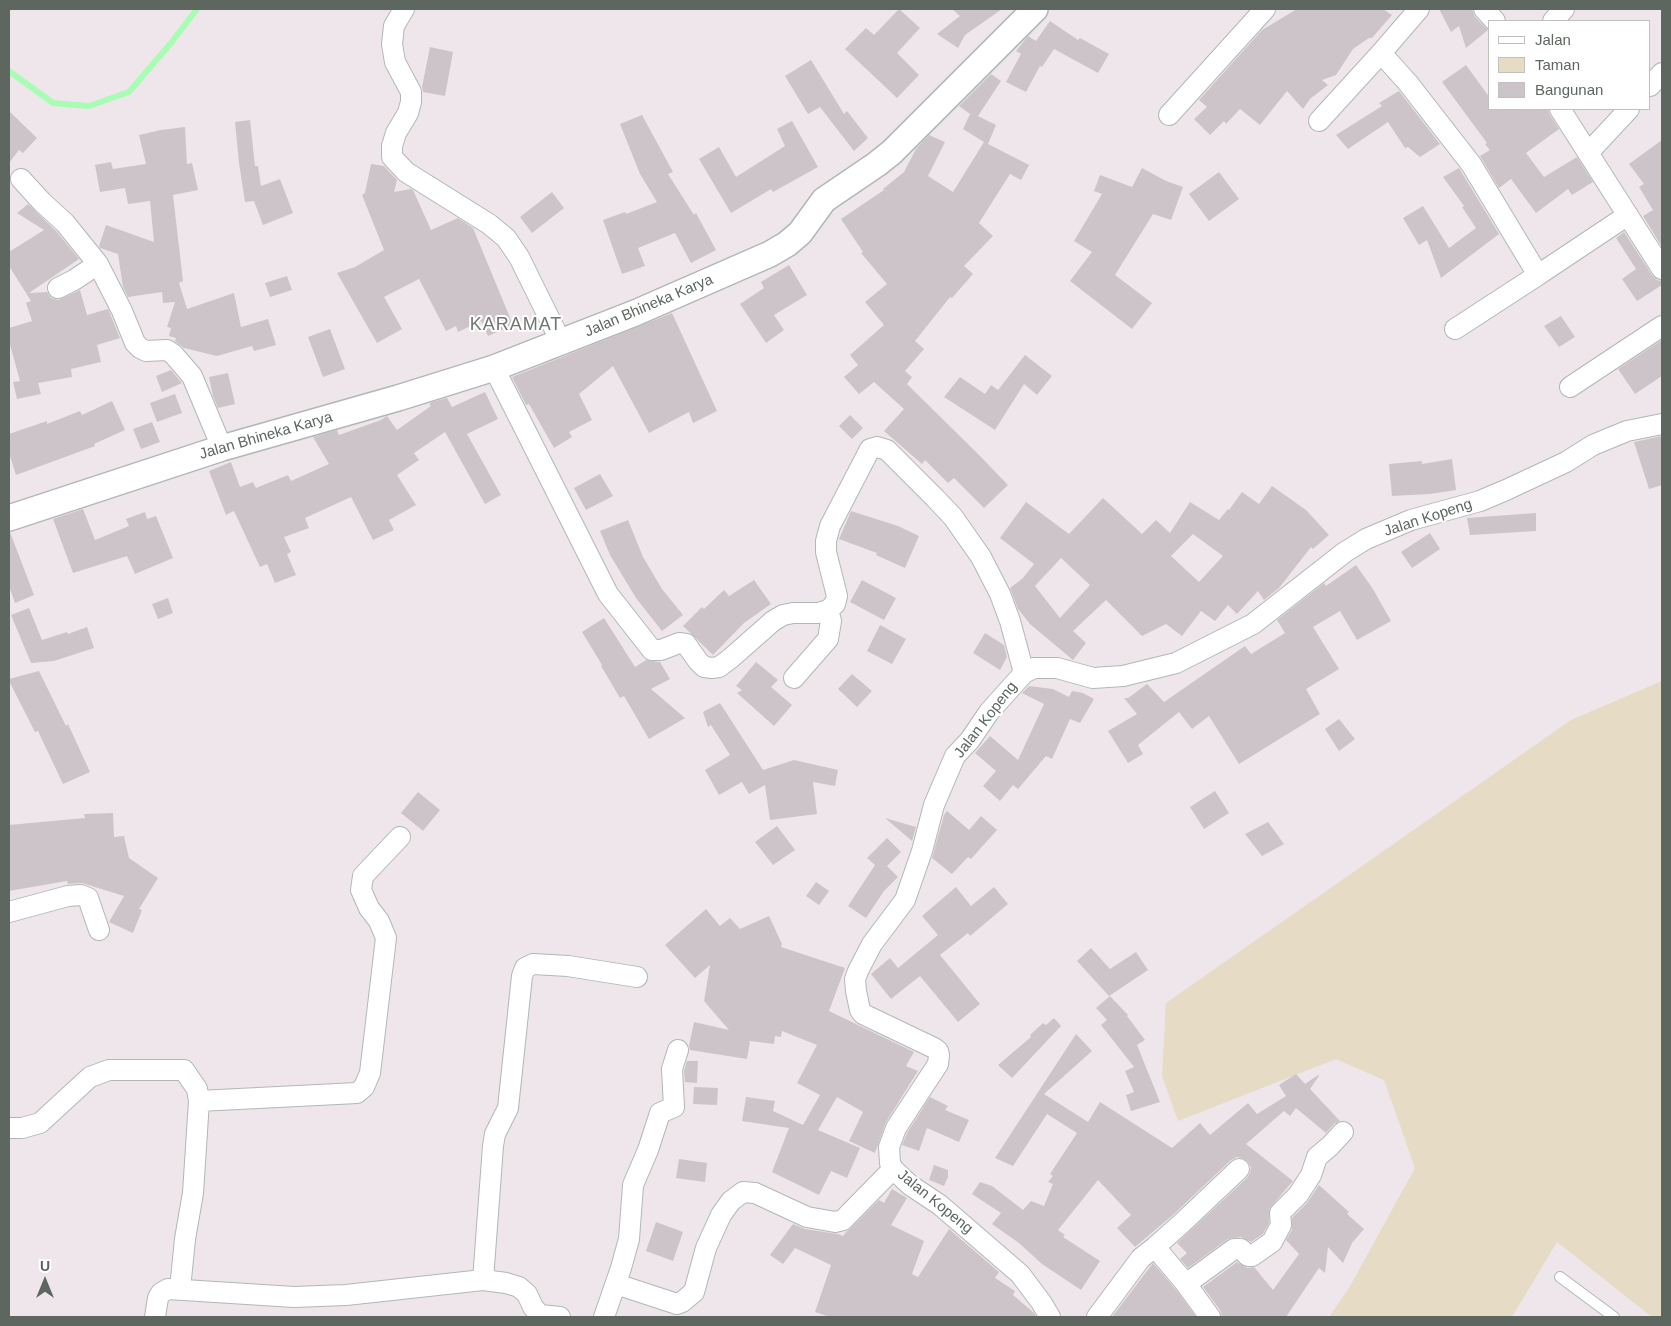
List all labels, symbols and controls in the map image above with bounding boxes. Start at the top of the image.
legend [1488,20,1651,110]
text: Jalan [1535,31,1571,48]
text: Taman [1535,56,1580,73]
text: Bangunan [1535,81,1603,98]
street label: Jalan Bhineka Karya [582,271,716,341]
district label: KARAMAT [469,314,563,336]
street label: Jalan Bhineka Karya [197,408,335,464]
street label: Jalan Kopeng [1382,495,1474,541]
street label: Jalan Kopeng [951,678,1021,762]
street label: Jalan Kopeng [894,1166,976,1238]
north arrow [20,1256,70,1306]
text: U [40,1258,50,1274]

